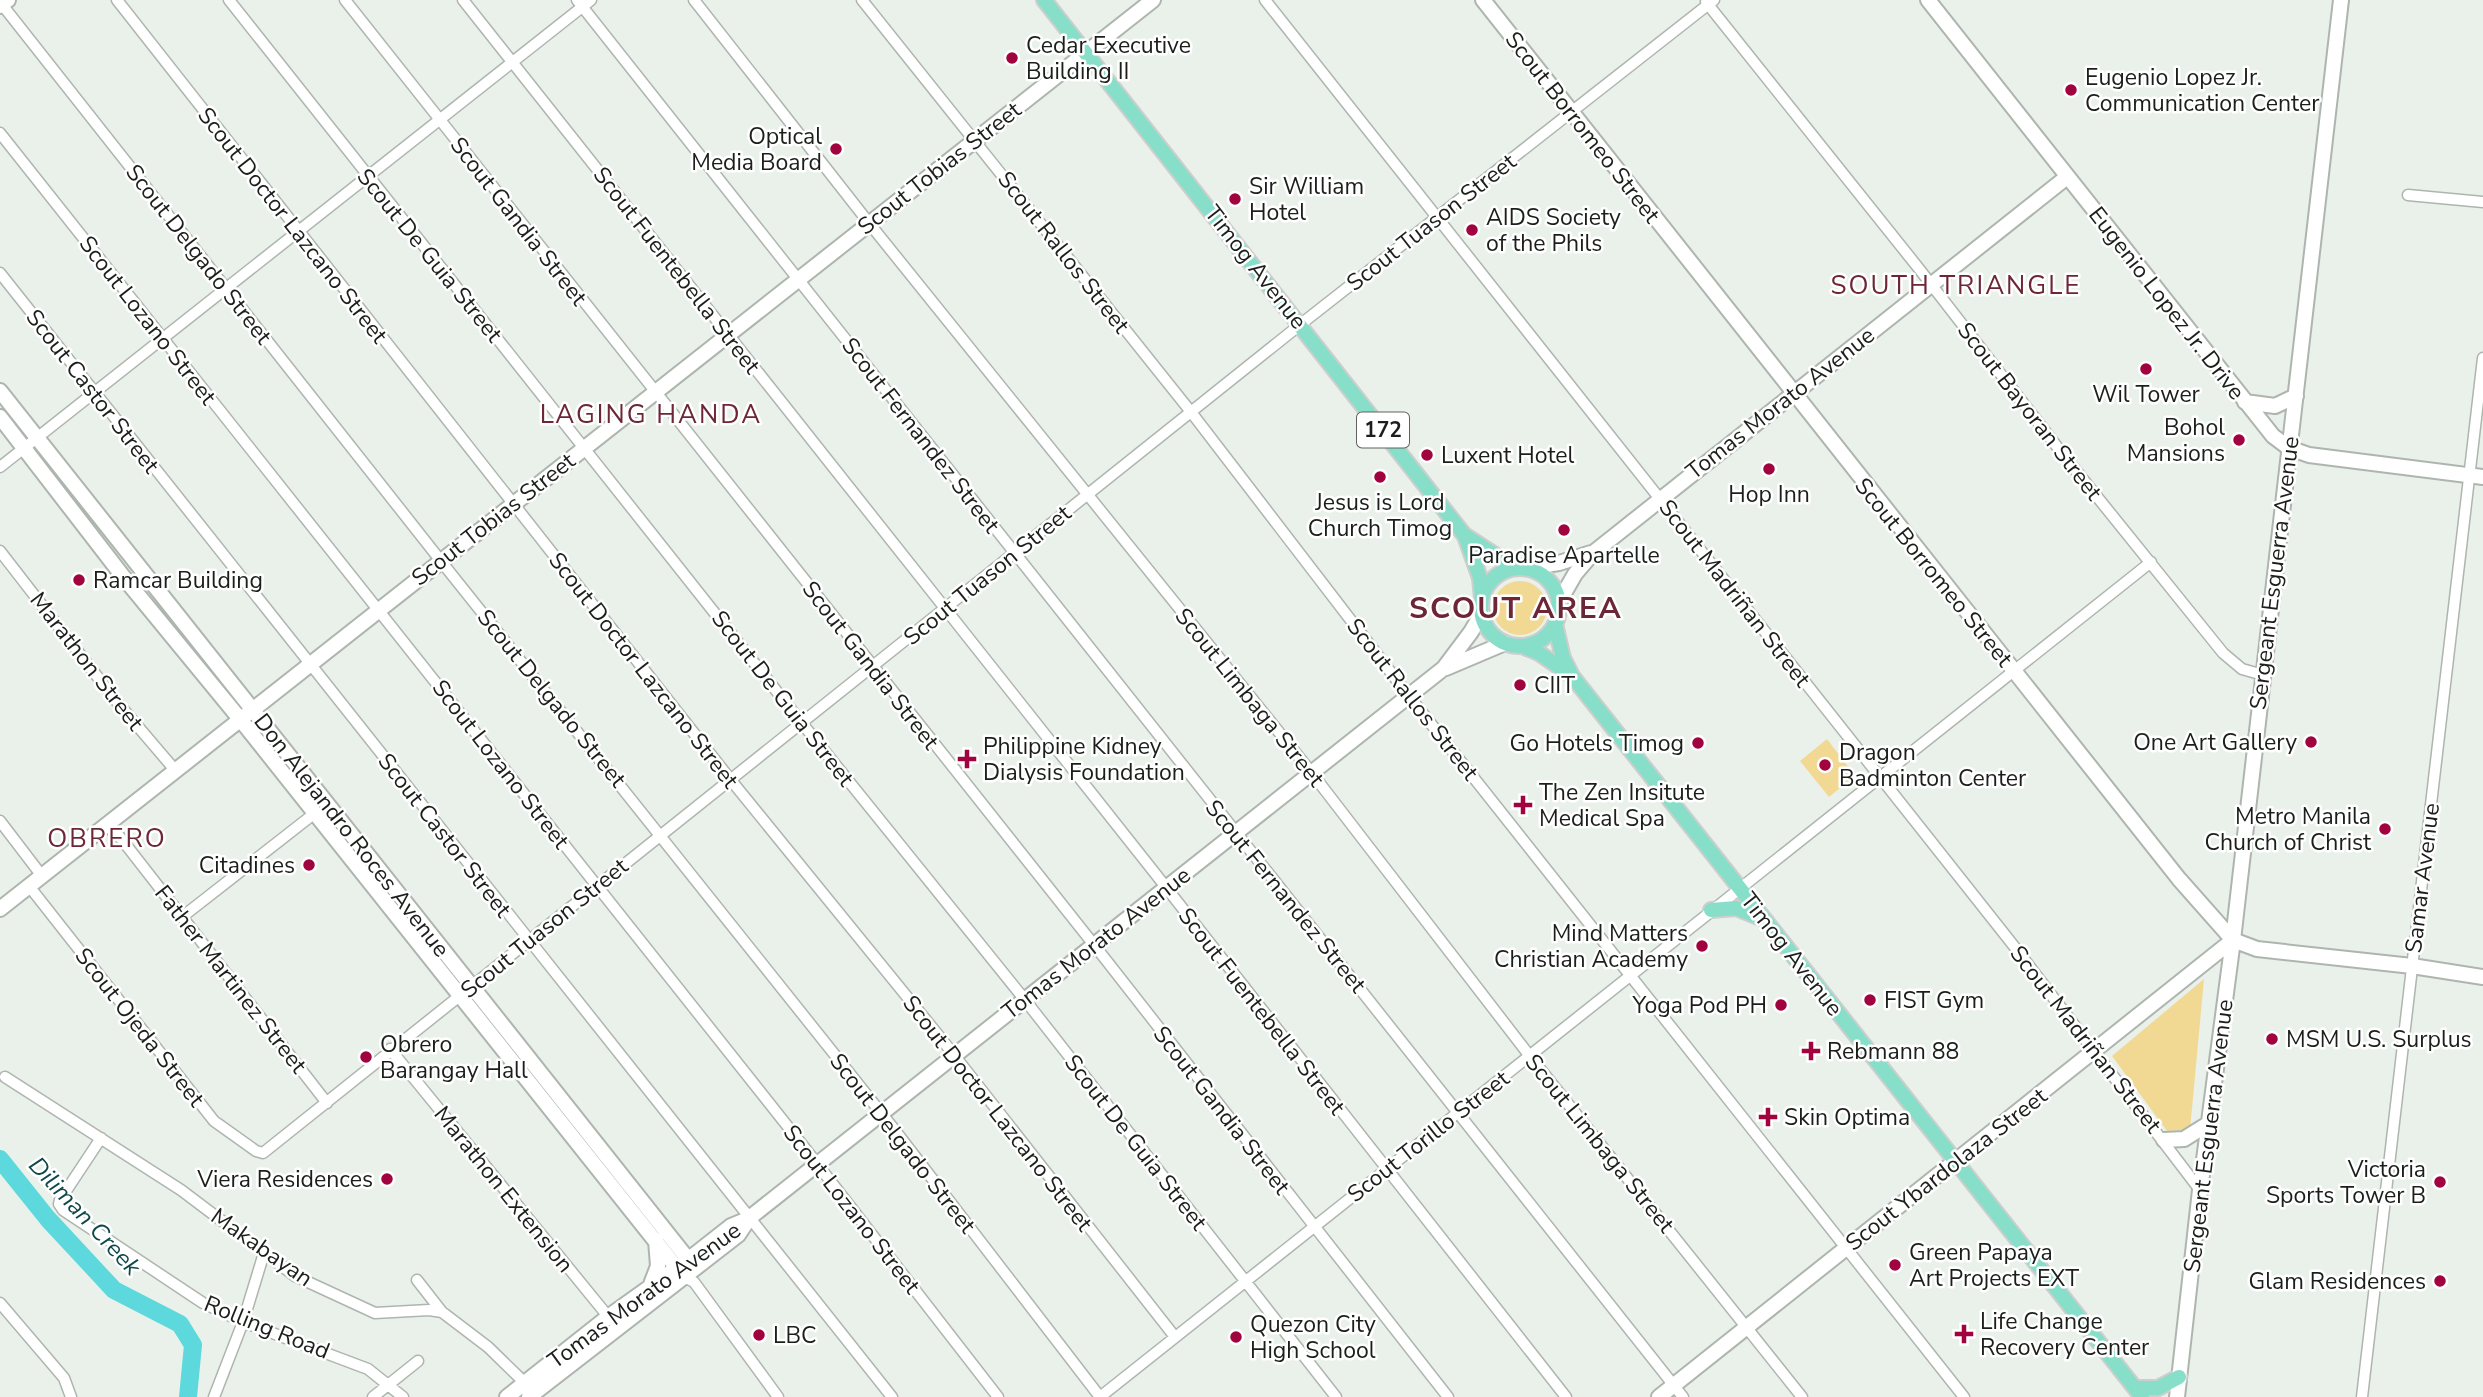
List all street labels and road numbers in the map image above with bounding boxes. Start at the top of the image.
street label: Scout Borromeo Street [1498,25,1668,230]
street label: Scout Tobias Street [851,94,1028,242]
street label: Scout Doctor Lazcano Street [191,101,395,351]
street label: Scout Gandia Street [443,131,595,313]
street label: Scout Tuason Street [1340,146,1523,298]
street label: Scout Delgado Street [118,158,279,352]
street label: Scout Fuentebella Street [586,160,768,381]
street label: Scout De Guia Street [350,162,510,349]
street label: Scout Rallos Street [991,165,1137,341]
street label: Timog Avenue [1197,199,1314,336]
street label: Eugenio Lopez Jr. Drive [2081,200,2252,406]
street label: Scout Lozano Street [72,229,224,412]
street label: Scout Castor Street [19,303,167,480]
street label: Scout Bayoran Street [1950,316,2110,508]
street label: Tomas Morato Avenue [1680,320,1881,487]
street label: Scout Fernandez Street [834,331,1007,540]
road number: 172 [1357,412,1409,448]
street label: Sergeant Esguerra Avenue [2242,435,2307,711]
street label: Scout Tobias Street [405,445,582,593]
street label: Scout Borromeo Street [1848,471,2020,674]
street label: Scout Madriñan Street [1652,493,1818,694]
street label: Scout Tuason Street [897,498,1078,653]
street label: Scout Doctor Lazcano Street [542,546,746,796]
street label: Scout Gandia Street [795,575,947,757]
street label: Marathon Street [23,586,151,738]
street label: Scout Limbaga Street [1168,601,1332,794]
street label: Scout Delgado Street [470,603,634,795]
street label: Scout De Guia Street [704,604,862,793]
street label: Scout Rallos Street [1340,612,1486,788]
street label: Scout Lozano Street [425,673,577,856]
street label: Don Alejandro Roces Avenue [247,707,457,964]
street label: Scout Castor Street [371,747,519,924]
street label: Scout Fernandez Street [1198,793,1374,1000]
street label: Samar Avenue [2398,801,2447,955]
street label: Scout Tuason Street [454,851,635,1006]
street label: Tomas Morato Avenue [996,860,1197,1027]
street label: Father Martinez Street [147,879,314,1080]
street label: Timog Avenue [1733,886,1850,1023]
street label: Scout Fuentebella Street [1171,901,1353,1122]
street label: Scout Madriñan Street [2003,939,2169,1140]
street label: Scout Ojeda Street [68,941,212,1114]
street label: Scout Doctor Lazcano Street [896,989,1100,1239]
street label: Sergeant Esguerra Avenue [2176,998,2241,1274]
street label: Scout Gandia Street [1146,1020,1298,1202]
street label: Scout Delgado Street [822,1047,983,1241]
street label: Scout Limbaga Street [1518,1047,1682,1240]
street label: Scout De Guia Street [1057,1048,1215,1237]
street label: Scout Torillo Street [1341,1063,1516,1209]
street label: Scout Ybardolaza Street [1839,1080,2054,1258]
street label: Marathon Extension [427,1100,580,1279]
street label: Scout Lozano Street [776,1118,928,1301]
street label: Makabayan [205,1201,319,1294]
street label: Tomas Morato Avenue [542,1215,747,1376]
street label: Rolling Road [199,1288,334,1367]

